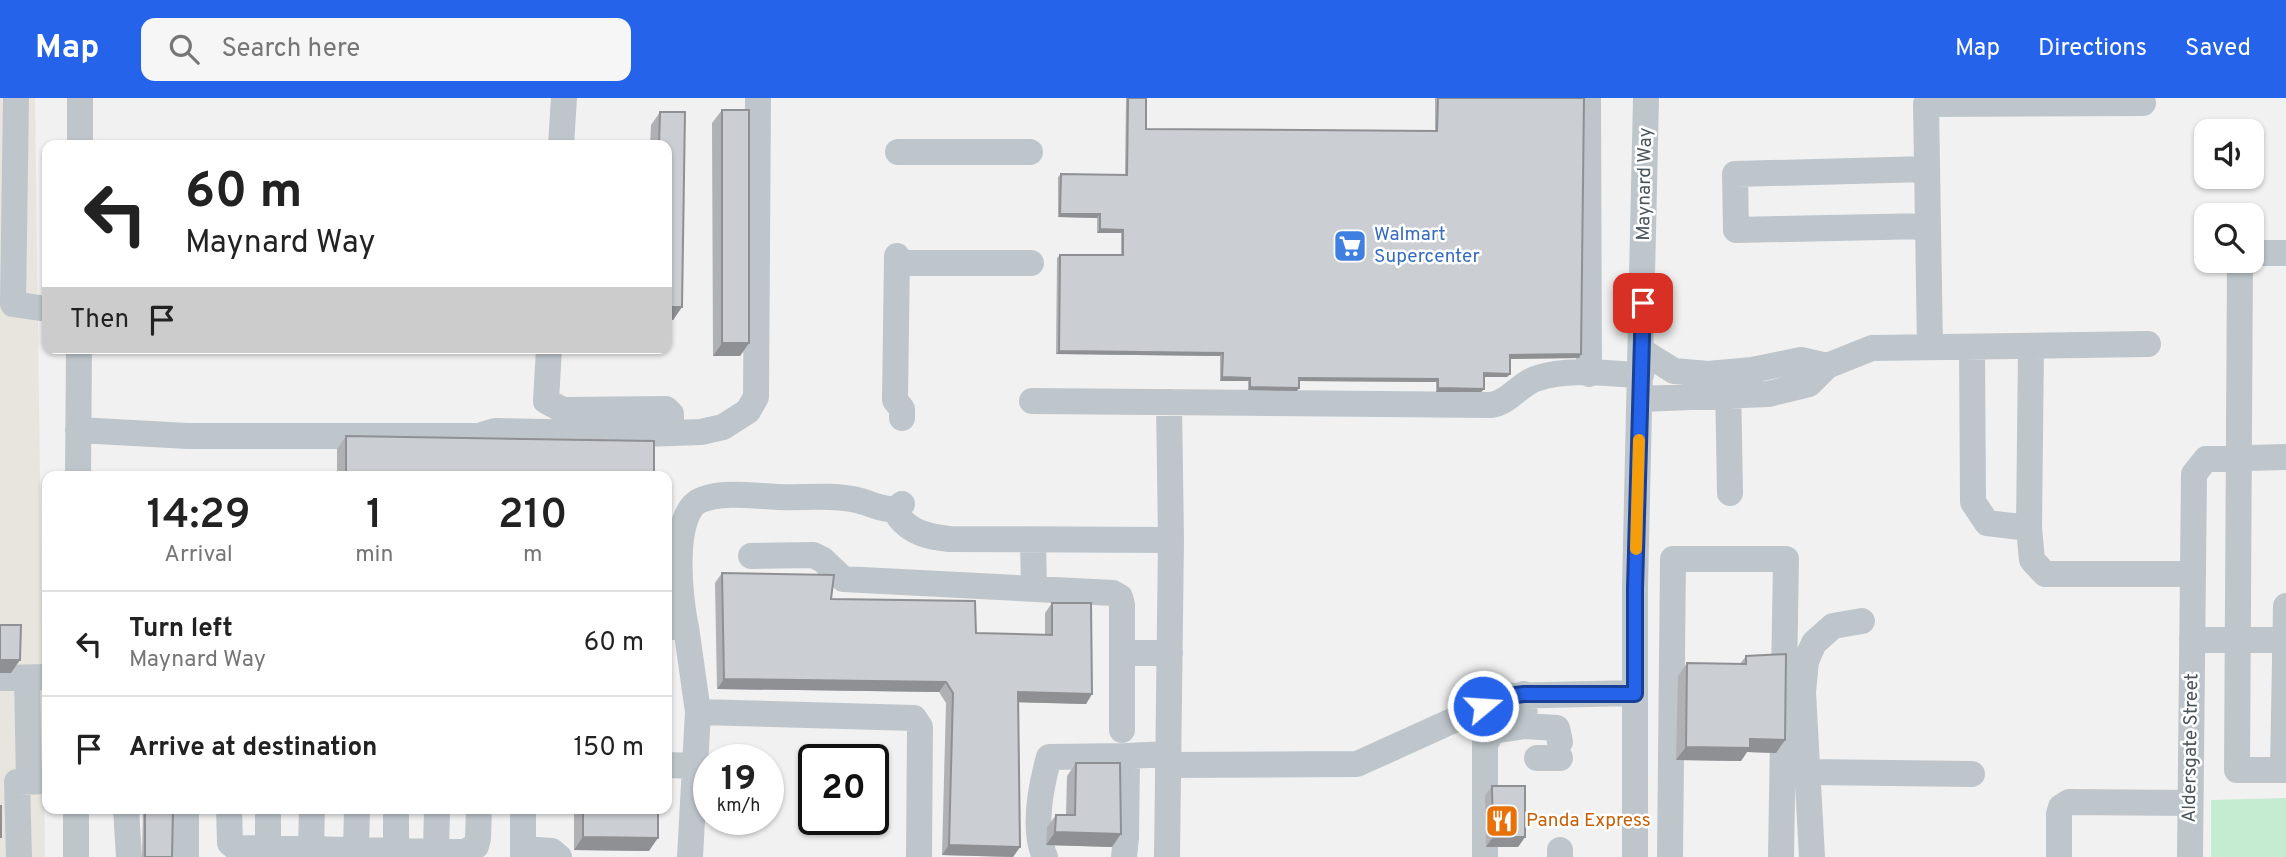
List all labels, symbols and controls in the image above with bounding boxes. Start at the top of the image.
search box [141,18,631,81]
text: Map [35,28,99,70]
icon: search [165,30,203,68]
text: Search here [221,33,360,66]
text: Map [1955,34,2000,64]
text: Directions [2038,34,2147,64]
text: Saved [2185,34,2251,64]
map controls [2194,119,2264,273]
button: sound [2194,119,2264,189]
street label: Maynard Way [1632,127,1658,241]
text: 60 m [185,163,303,225]
icon: left [70,168,161,259]
button: search [2194,203,2264,273]
place label: Walmart Supercenter [1374,223,1480,269]
text: Maynard Way [185,224,376,264]
supermarket icon: Walmart Supercenter [1331,227,1369,265]
pin [1613,273,1673,333]
icon: arrive [1624,284,1662,322]
icon: arrive [143,301,181,339]
text: Then [70,304,129,337]
text: 14:29 [147,490,251,543]
text: 1 [366,490,382,543]
text: 210 [498,490,567,543]
text: Arrival [164,541,233,570]
text: min [355,541,393,570]
text: m [523,541,542,570]
text: Turn left [129,613,233,646]
icon: left [70,625,108,663]
text: 60 m [584,627,644,660]
text: Maynard Way [129,646,266,675]
position arrow [1446,669,1520,743]
street label: Aldersgate Street [2178,673,2204,823]
icon: arrive [70,730,108,768]
text: Arrive at destination [129,732,377,765]
text: 150 m [573,732,644,765]
speed limit sign: 20 [798,744,889,835]
text: 19 [721,758,756,802]
text: km/h [717,795,760,818]
restaurant icon: Panda Express [1483,802,1521,840]
place label: Panda Express [1526,809,1651,833]

